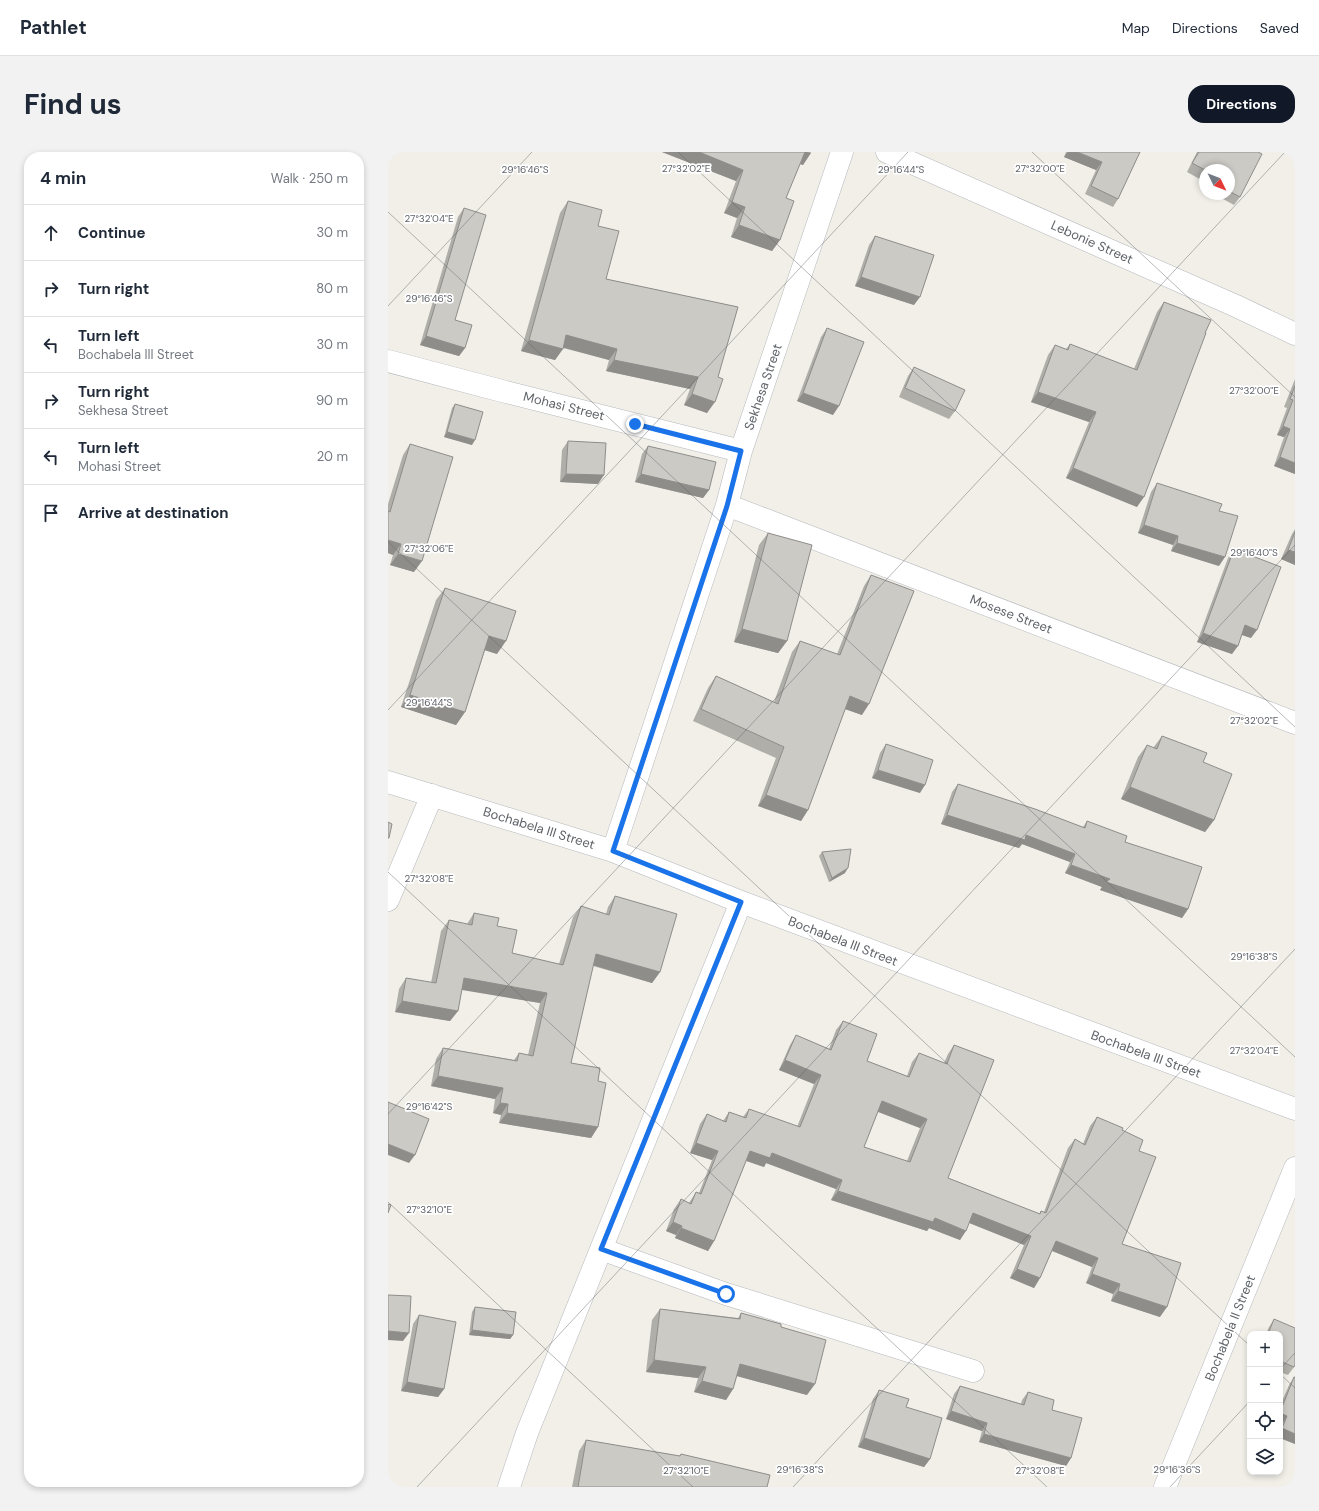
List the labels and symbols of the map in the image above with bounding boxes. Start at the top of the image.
text: 27°32'02"E [662,162,711,175]
text: 27°32'00"E [1015,162,1065,175]
text: 29°16'46"S [502,163,549,176]
text: 29°16'44"S [878,163,925,176]
north arrow [1199,164,1235,200]
text: 27°32'04"E [404,212,454,225]
street label: Lebonie Street [1048,216,1136,268]
text: 29°16'46"S [406,292,453,305]
street label: Sekhesa Street [740,342,786,432]
text: 27°32'00"E [1229,384,1279,397]
street label: Mohasi Street [522,388,606,424]
route end [626,415,644,433]
text: 27°32'06"E [404,542,454,555]
text: 29°16'40"S [1230,546,1278,559]
street label: Mosese Street [967,591,1055,637]
text: 29°16'44"S [406,696,453,709]
text: 27°32'02"E [1230,714,1279,727]
street label: Bochabela III Street [481,803,597,853]
text: 27°32'08"E [404,872,454,885]
street label: Bochabela III Street [786,912,900,970]
text: 29°16'38"S [1230,950,1278,963]
street label: Bochabela III Street [1089,1026,1203,1082]
text: 27°32'04"E [1229,1044,1279,1057]
text: 29°16'42"S [406,1100,452,1113]
text: 27°32'10"E [406,1203,452,1216]
street label: Bochabela II Street [1201,1272,1259,1384]
route start [717,1285,735,1303]
text: 29°16'38"S [776,1463,824,1476]
text: 29°16'36"S [1153,1463,1201,1476]
text: 27°32'10"E [663,1464,709,1477]
text: 27°32'08"E [1015,1464,1065,1477]

